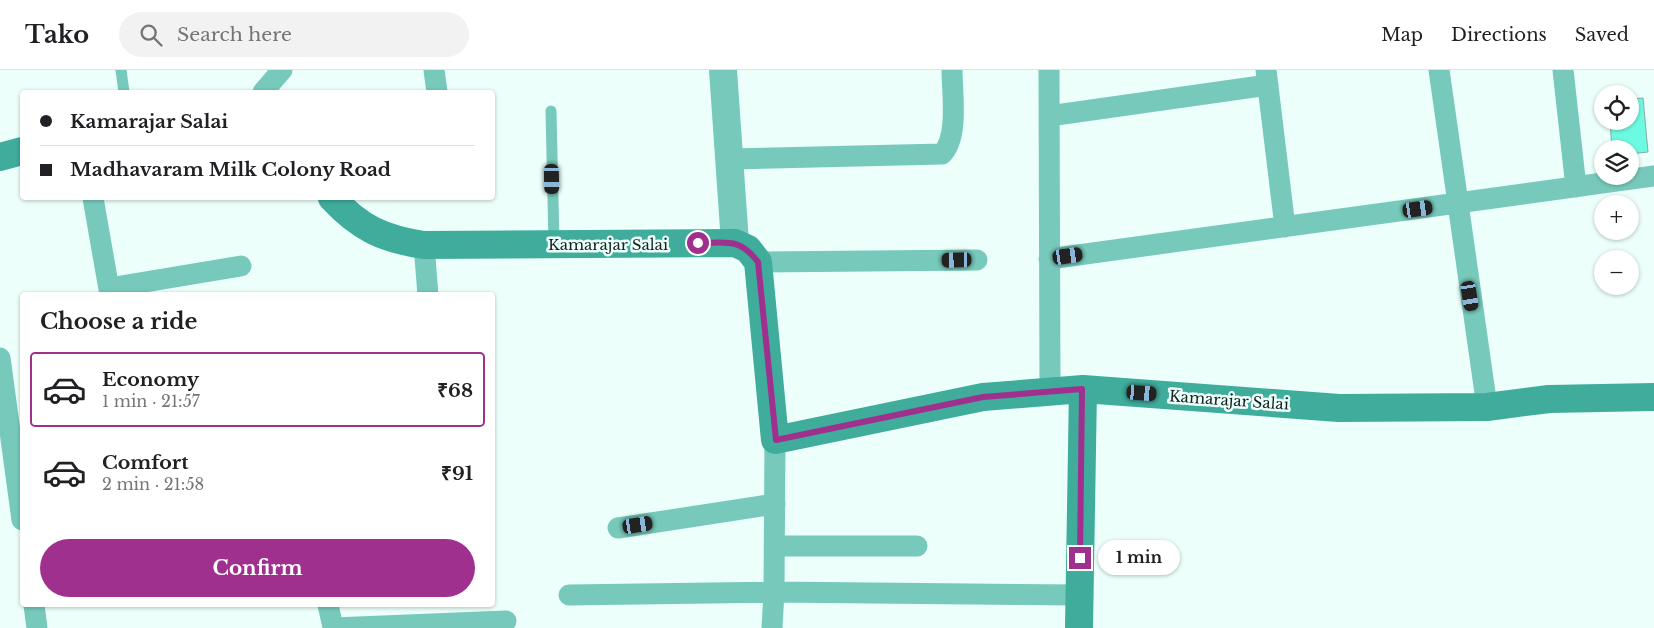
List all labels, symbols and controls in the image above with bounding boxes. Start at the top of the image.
search box [119,12,469,57]
text: Tako [25,20,89,49]
icon: search [137,21,165,49]
text: Search here [177,23,292,46]
text: Map [1381,24,1423,46]
text: Directions [1451,24,1547,46]
text: Saved [1575,24,1629,46]
map controls [1594,85,1639,295]
button: locate [1594,85,1639,130]
text: Kamarajar Salai [70,110,228,133]
button: layers [1594,140,1639,185]
text: Madhavaram Milk Colony Road [70,158,391,181]
car [544,164,559,194]
button: + [1594,195,1639,240]
car [1402,199,1433,219]
route start [687,232,709,254]
street label: Kamarajar Salai [548,235,668,254]
car [1052,246,1083,266]
button: − [1594,250,1639,295]
car [941,252,972,268]
car [1460,280,1479,312]
text: Choose a ride [40,308,197,335]
icon: car [42,367,87,412]
text: Economy [102,368,199,391]
text: ₹68 [437,379,473,402]
car [1126,384,1157,402]
street label: Kamarajar Salai [1168,386,1290,414]
text: 1 min · 21:57 [102,391,200,411]
icon: car [42,450,87,495]
text: Comfort [102,451,189,474]
text: ₹91 [441,462,473,485]
text: 2 min · 21:58 [102,474,204,494]
car [622,515,653,535]
button: Confirm [40,539,475,597]
callout: 1 min [1098,540,1180,576]
route end [1069,547,1091,569]
text: 1 min [1116,547,1162,567]

